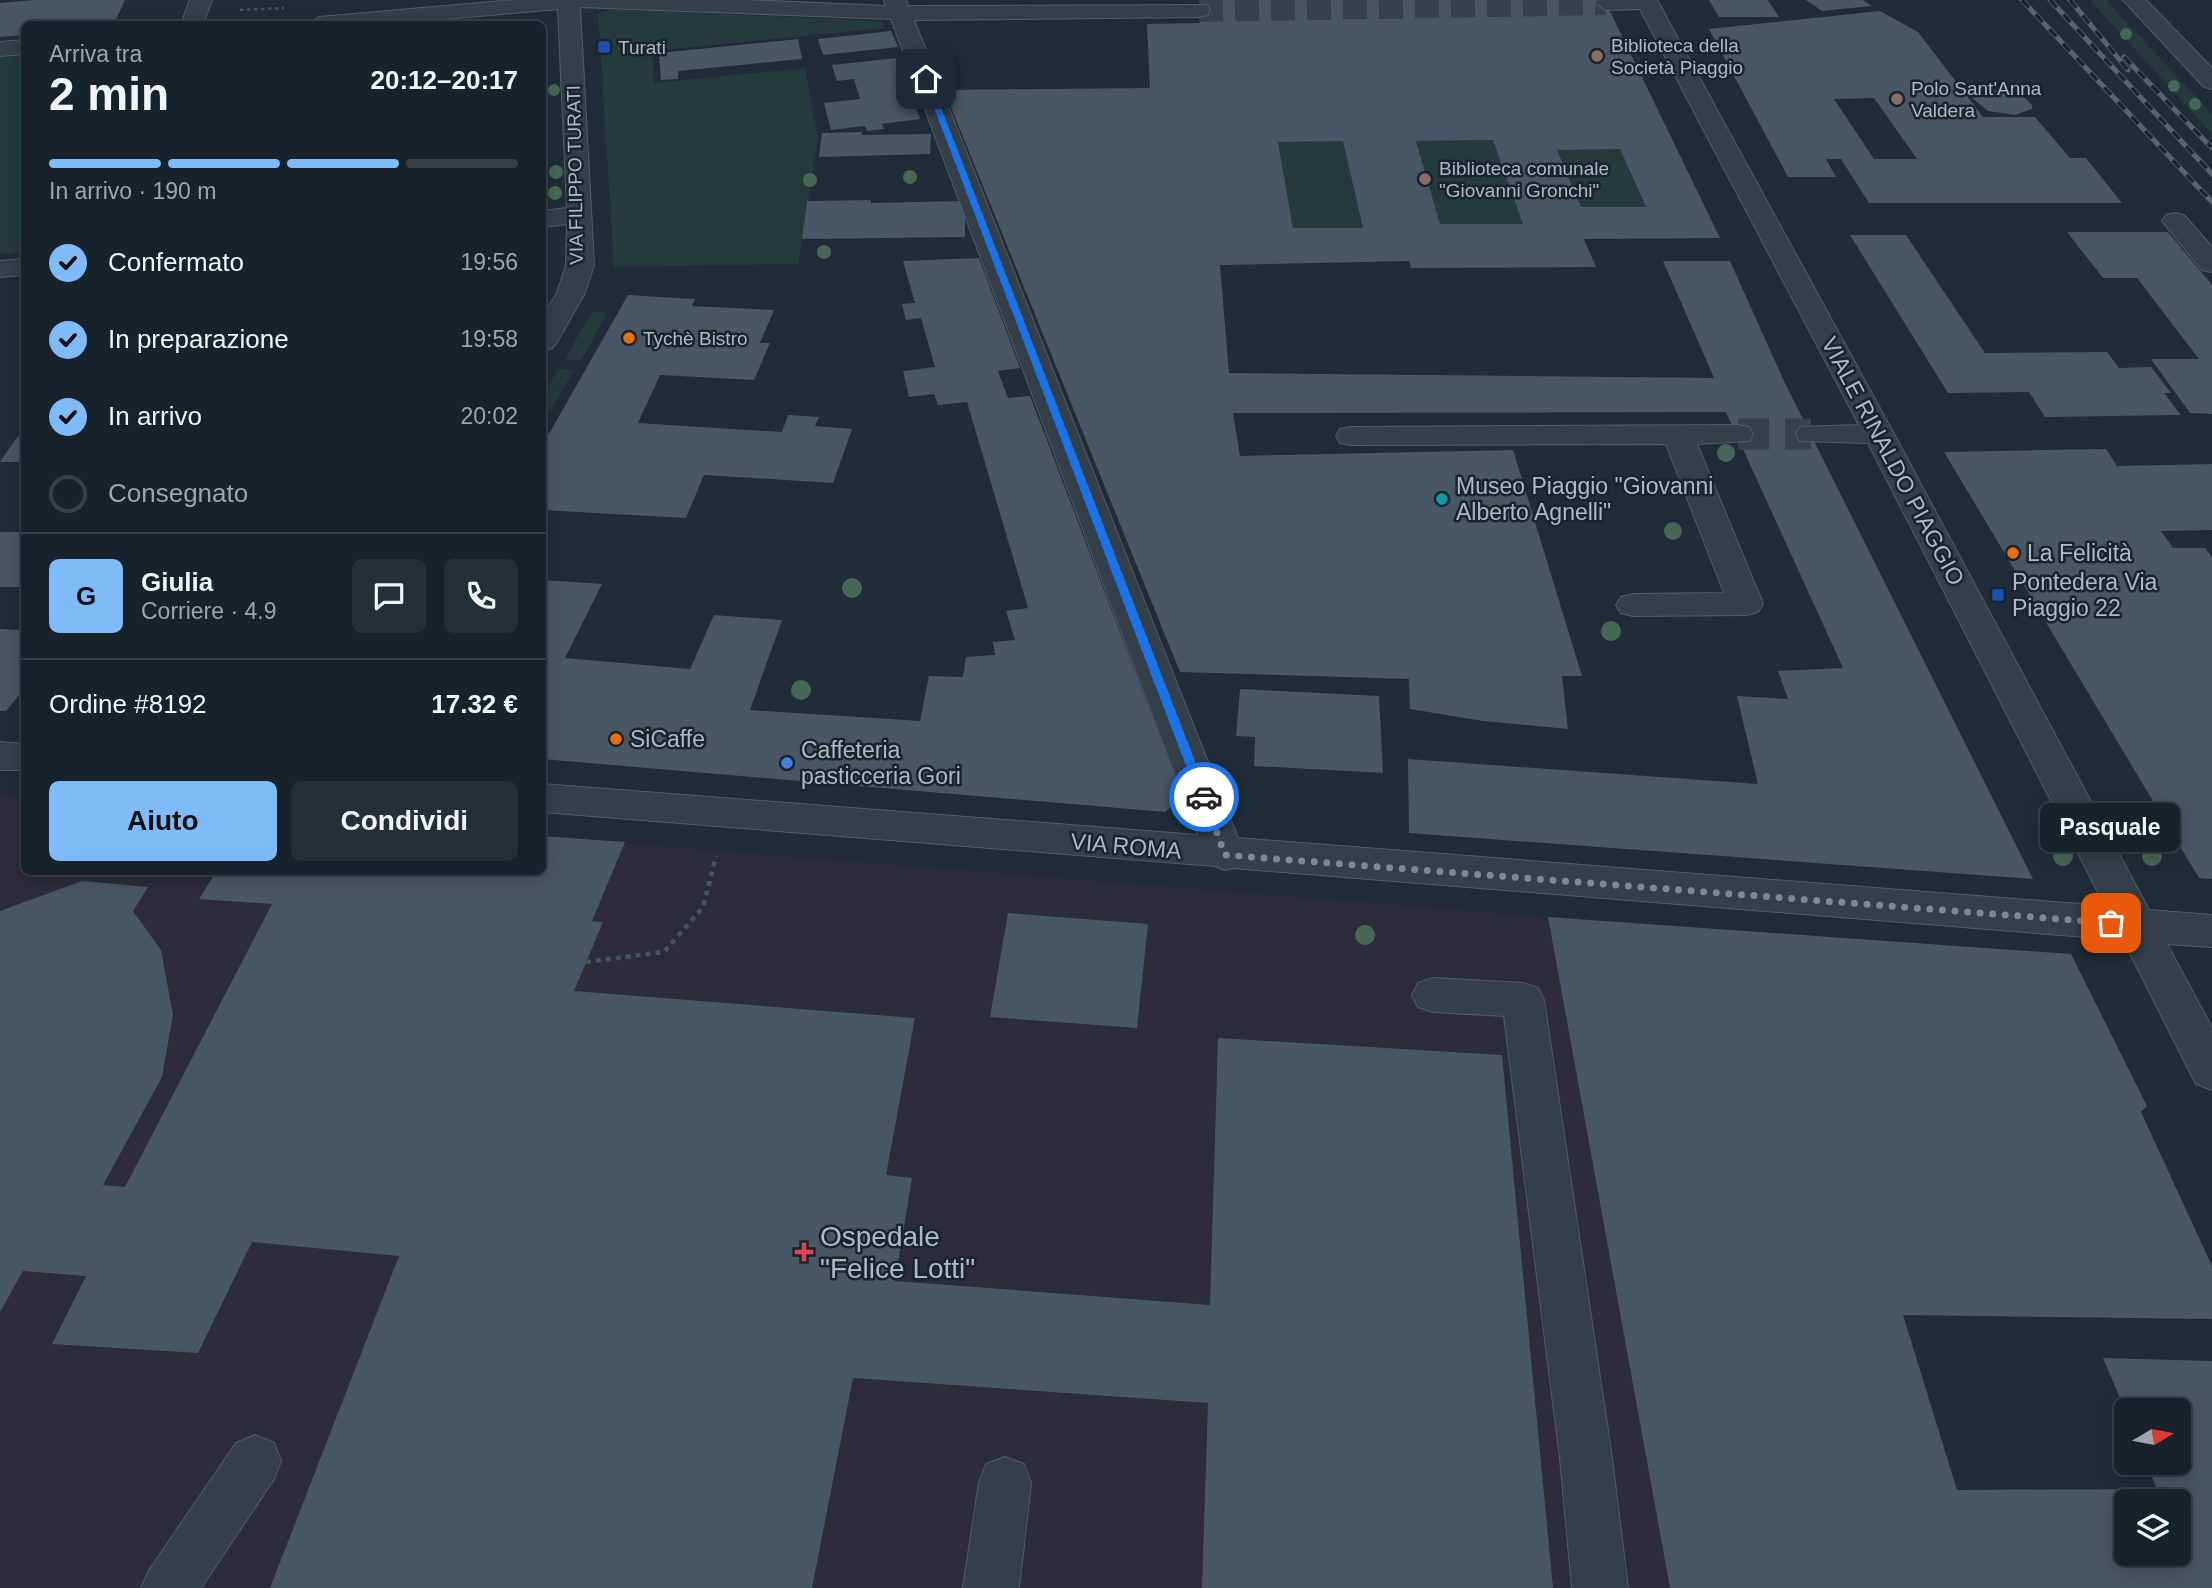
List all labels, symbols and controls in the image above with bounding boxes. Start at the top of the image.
place label: Biblioteca della Società Piaggio [1611,35,1743,78]
place label: Turati [618,37,666,58]
marker: Turati [596,39,612,55]
text: Arriva tra [49,41,142,67]
marker: Biblioteca della Società Piaggio [1589,48,1605,64]
pin [896,49,956,109]
icon: home [907,60,945,98]
text: 20:12–20:17 [371,65,518,95]
text: 2 min [49,68,169,120]
place label: Polo Sant'Anna Valdera [1911,78,2042,121]
street label: VIA FILIPPO TURATI [563,85,587,265]
marker: Polo Sant'Anna Valdera [1889,91,1905,107]
place label: Biblioteca comunale "Giovanni Gronchi" [1439,158,1609,201]
marker: Biblioteca comunale "Giovanni Gronchi" [1417,171,1433,187]
text: In arrivo · 190 m [49,178,216,204]
icon: check [49,244,87,282]
text: Confermato [108,247,244,277]
text: 19:56 [460,249,518,275]
icon: check [49,321,87,359]
text: In preparazione [108,324,289,354]
text: 19:58 [460,326,518,352]
place label: Tychè Bistro [643,328,748,349]
marker: Tychè Bistro [621,330,637,346]
street label: VIALE RINALDO PIAGGIO [1816,332,1970,590]
icon: check [49,398,87,436]
text: In arrivo [108,401,202,431]
text: 20:02 [460,403,518,429]
place label: Museo Piaggio "Giovanni Alberto Agnelli" [1456,473,1713,525]
text: Consegnato [108,478,248,508]
marker: Museo Piaggio "Giovanni Alberto Agnelli" [1434,491,1450,507]
place label: La Felicità [2027,540,2132,566]
marker: La Felicità [2005,545,2021,561]
button: chat [352,559,426,633]
button: phone [444,559,518,633]
text: Giulia [141,567,213,597]
place label: Pontedera Via Piaggio 22 [2012,569,2158,621]
text: G [76,581,96,611]
marker: Pontedera Via Piaggio 22 [1990,587,2006,603]
text: Corriere · 4.9 [141,598,276,624]
text: Ordine #8192 [49,689,207,719]
text: 17.32 € [431,689,518,719]
place label: SiCaffe [630,726,705,752]
marker: SiCaffe [608,731,624,747]
place label: Caffeteria pasticceria Gori [801,737,961,789]
marker: Caffeteria pasticceria Gori [779,755,795,771]
courier [1169,762,1239,832]
icon: car [1185,778,1223,816]
button: Aiuto [49,781,277,861]
button: Condividi [291,781,518,861]
callout: Pasquale [2041,804,2181,853]
text: Pasquale [2060,814,2161,840]
street label: VIA ROMA [1069,828,1183,864]
pin [2081,893,2141,953]
icon: bag [2092,904,2130,942]
place label: Ospedale "Felice Lotti" [820,1221,975,1284]
marker: Ospedale "Felice Lotti" [794,1242,814,1262]
north arrow [2114,1398,2191,1475]
map controls [2114,1398,2191,1566]
button: layers [2114,1489,2191,1566]

